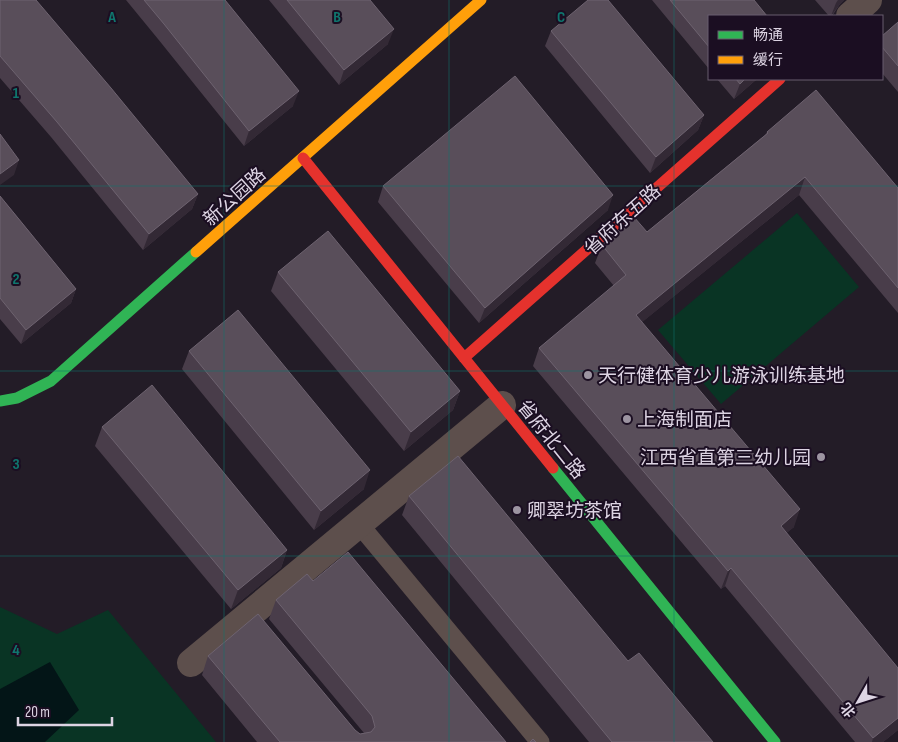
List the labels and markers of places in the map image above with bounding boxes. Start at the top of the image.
place label: 天行健体育少儿游泳训练基地 [598,365,845,388]
marker: 天行健体育少儿游泳训练基地 [582,369,594,381]
place label: 上海制面店 [637,409,732,432]
marker: 上海制面店 [621,413,633,425]
place label: 江西省直第三幼儿园 [640,447,811,470]
marker: 江西省直第三幼儿园 [815,451,827,463]
place label: 卿翠坊茶馆 [527,500,622,523]
marker: 卿翠坊茶馆 [511,504,523,516]

